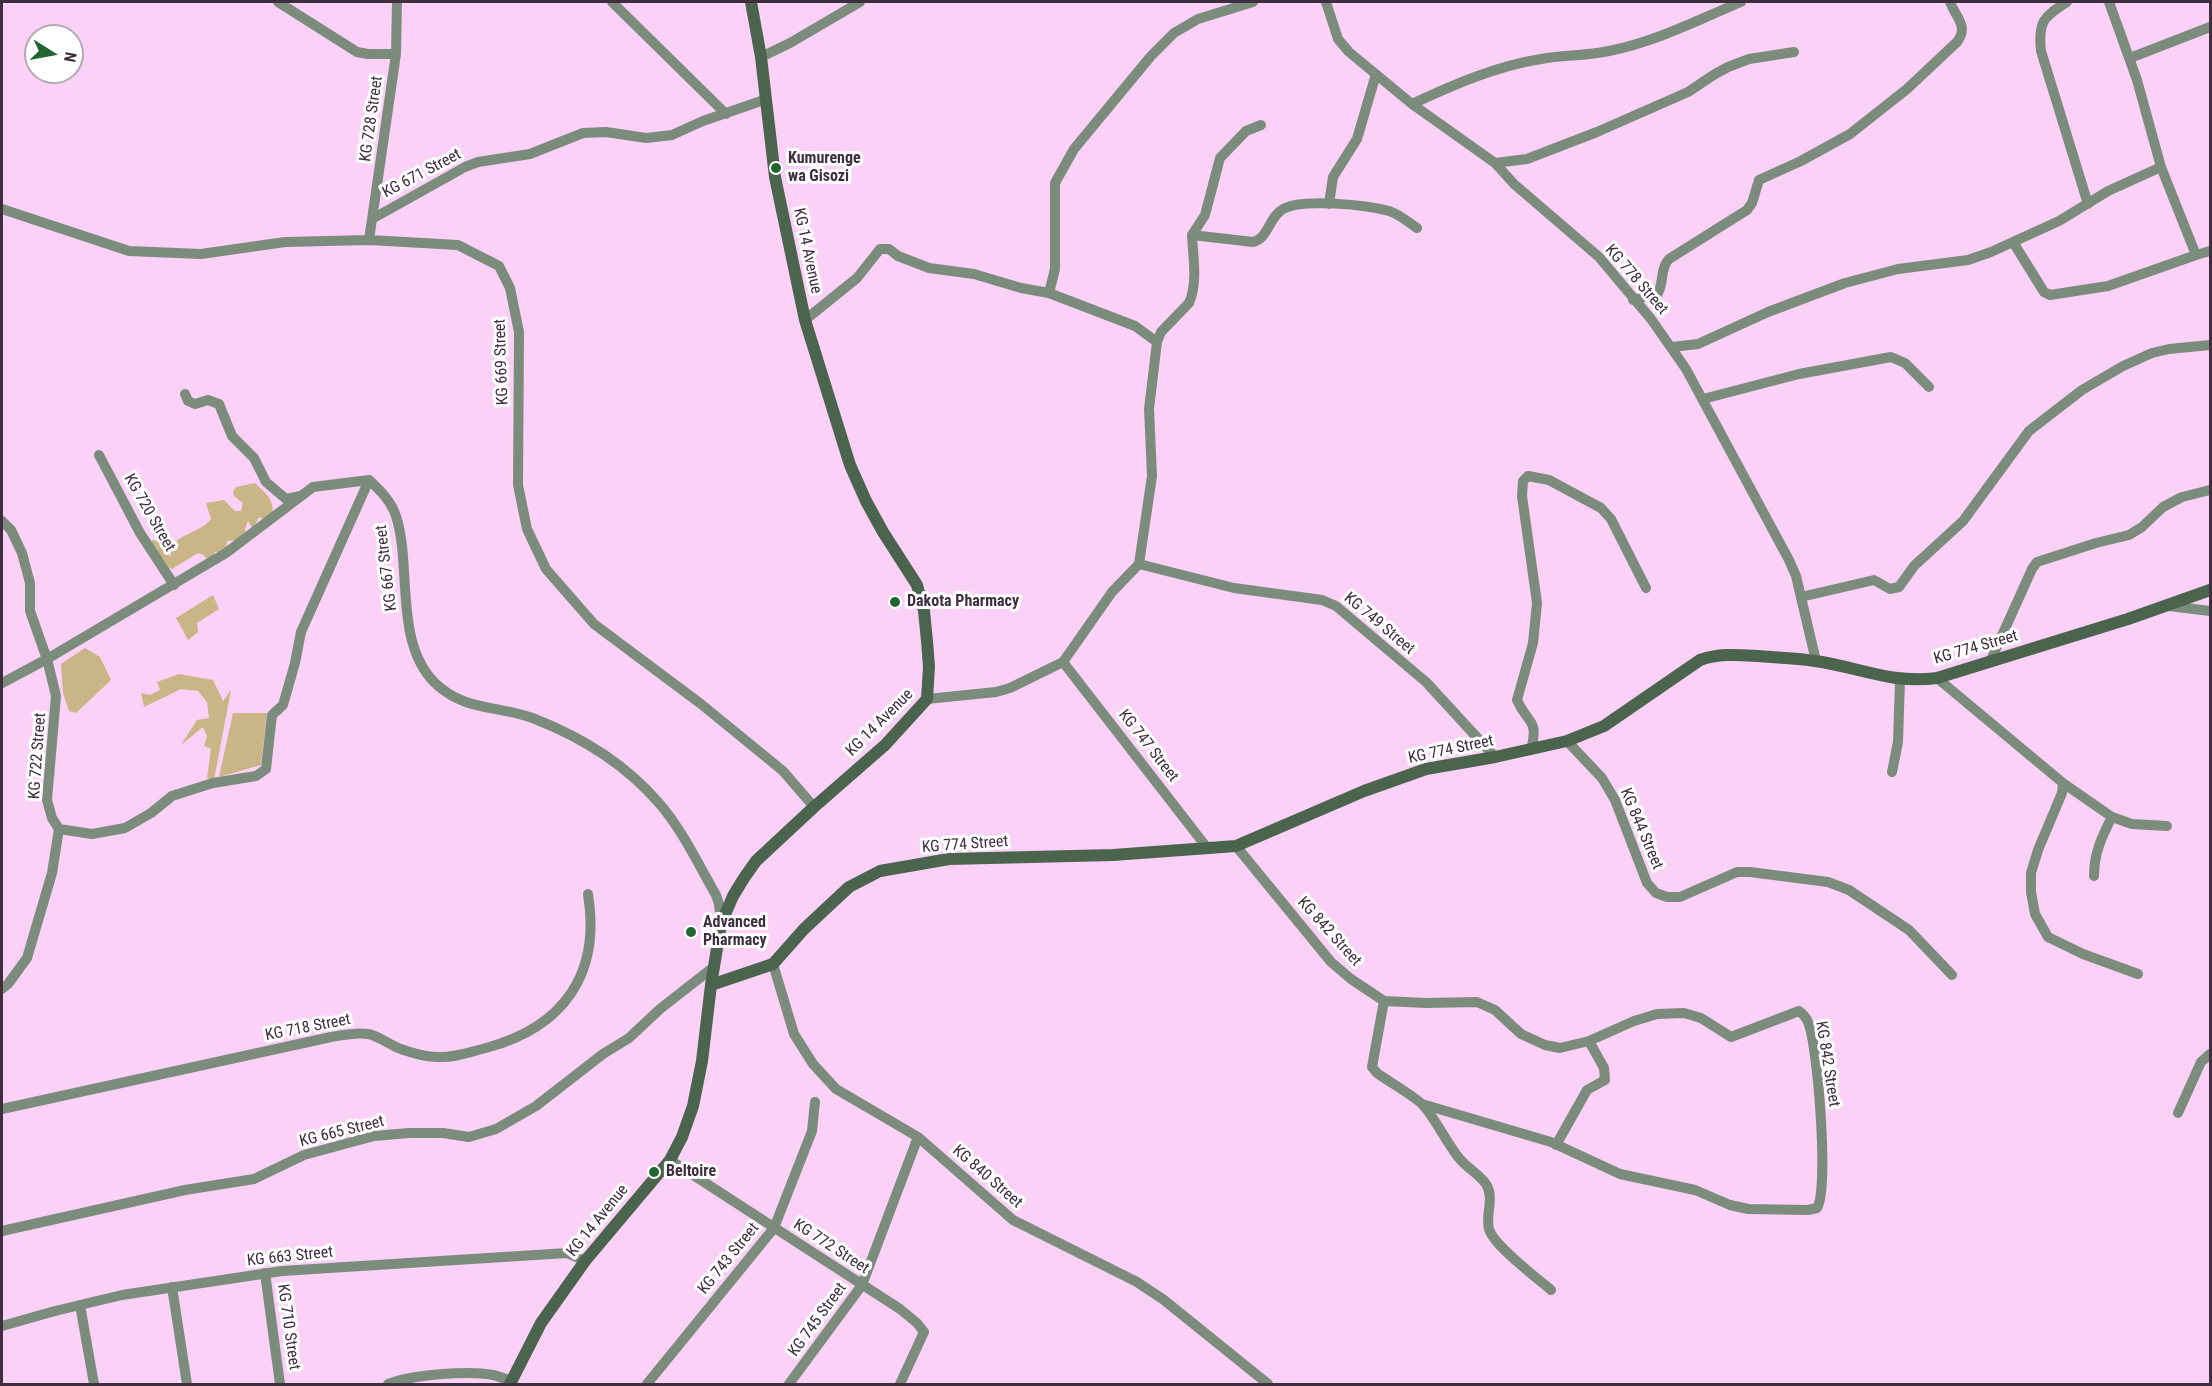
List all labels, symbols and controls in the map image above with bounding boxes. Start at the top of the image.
north arrow [24,24,84,84]
text: N [60,51,80,64]
street label: KG 728 Street [356,75,388,163]
street label: KG 671 Street [379,145,465,203]
place label: Kumurenge wa Gisozi [788,149,861,187]
marker: Kumurenge wa Gisozi [769,161,783,175]
street label: KG 14 Avenue [789,206,825,296]
street label: KG 778 Street [1600,241,1672,319]
street label: KG 669 Street [491,318,513,406]
street label: KG 720 Street [119,471,179,555]
street label: KG 667 Street [372,524,402,612]
street label: KG 749 Street [1340,589,1418,659]
place label: Dakota Pharmacy [907,592,1019,612]
marker: Dakota Pharmacy [888,595,902,609]
street label: KG 774 Street [1932,627,2020,669]
street label: KG 14 Avenue [842,685,918,761]
street label: KG 747 Street [1114,706,1182,786]
street label: KG 722 Street [25,712,51,800]
street label: KG 774 Street [1407,732,1495,768]
street label: KG 844 Street [1615,785,1667,873]
street label: KG 774 Street [921,832,1009,858]
street label: KG 842 Street [1293,893,1365,971]
place label: Advanced Pharmacy [703,913,767,951]
marker: Advanced Pharmacy [684,925,698,939]
street label: KG 718 Street [264,1010,352,1046]
street label: KG 842 Street [1811,1020,1843,1108]
street label: KG 665 Street [298,1112,386,1152]
street label: KG 840 Street [948,1141,1026,1213]
place label: Beltoire [666,1162,716,1182]
marker: Beltoire [647,1165,661,1179]
street label: KG 14 Avenue [563,1181,633,1261]
street label: KG 772 Street [790,1215,872,1279]
street label: KG 743 Street [694,1219,764,1299]
street label: KG 663 Street [246,1243,334,1271]
street label: KG 745 Street [785,1279,851,1361]
street label: KG 710 Street [272,1283,304,1371]

